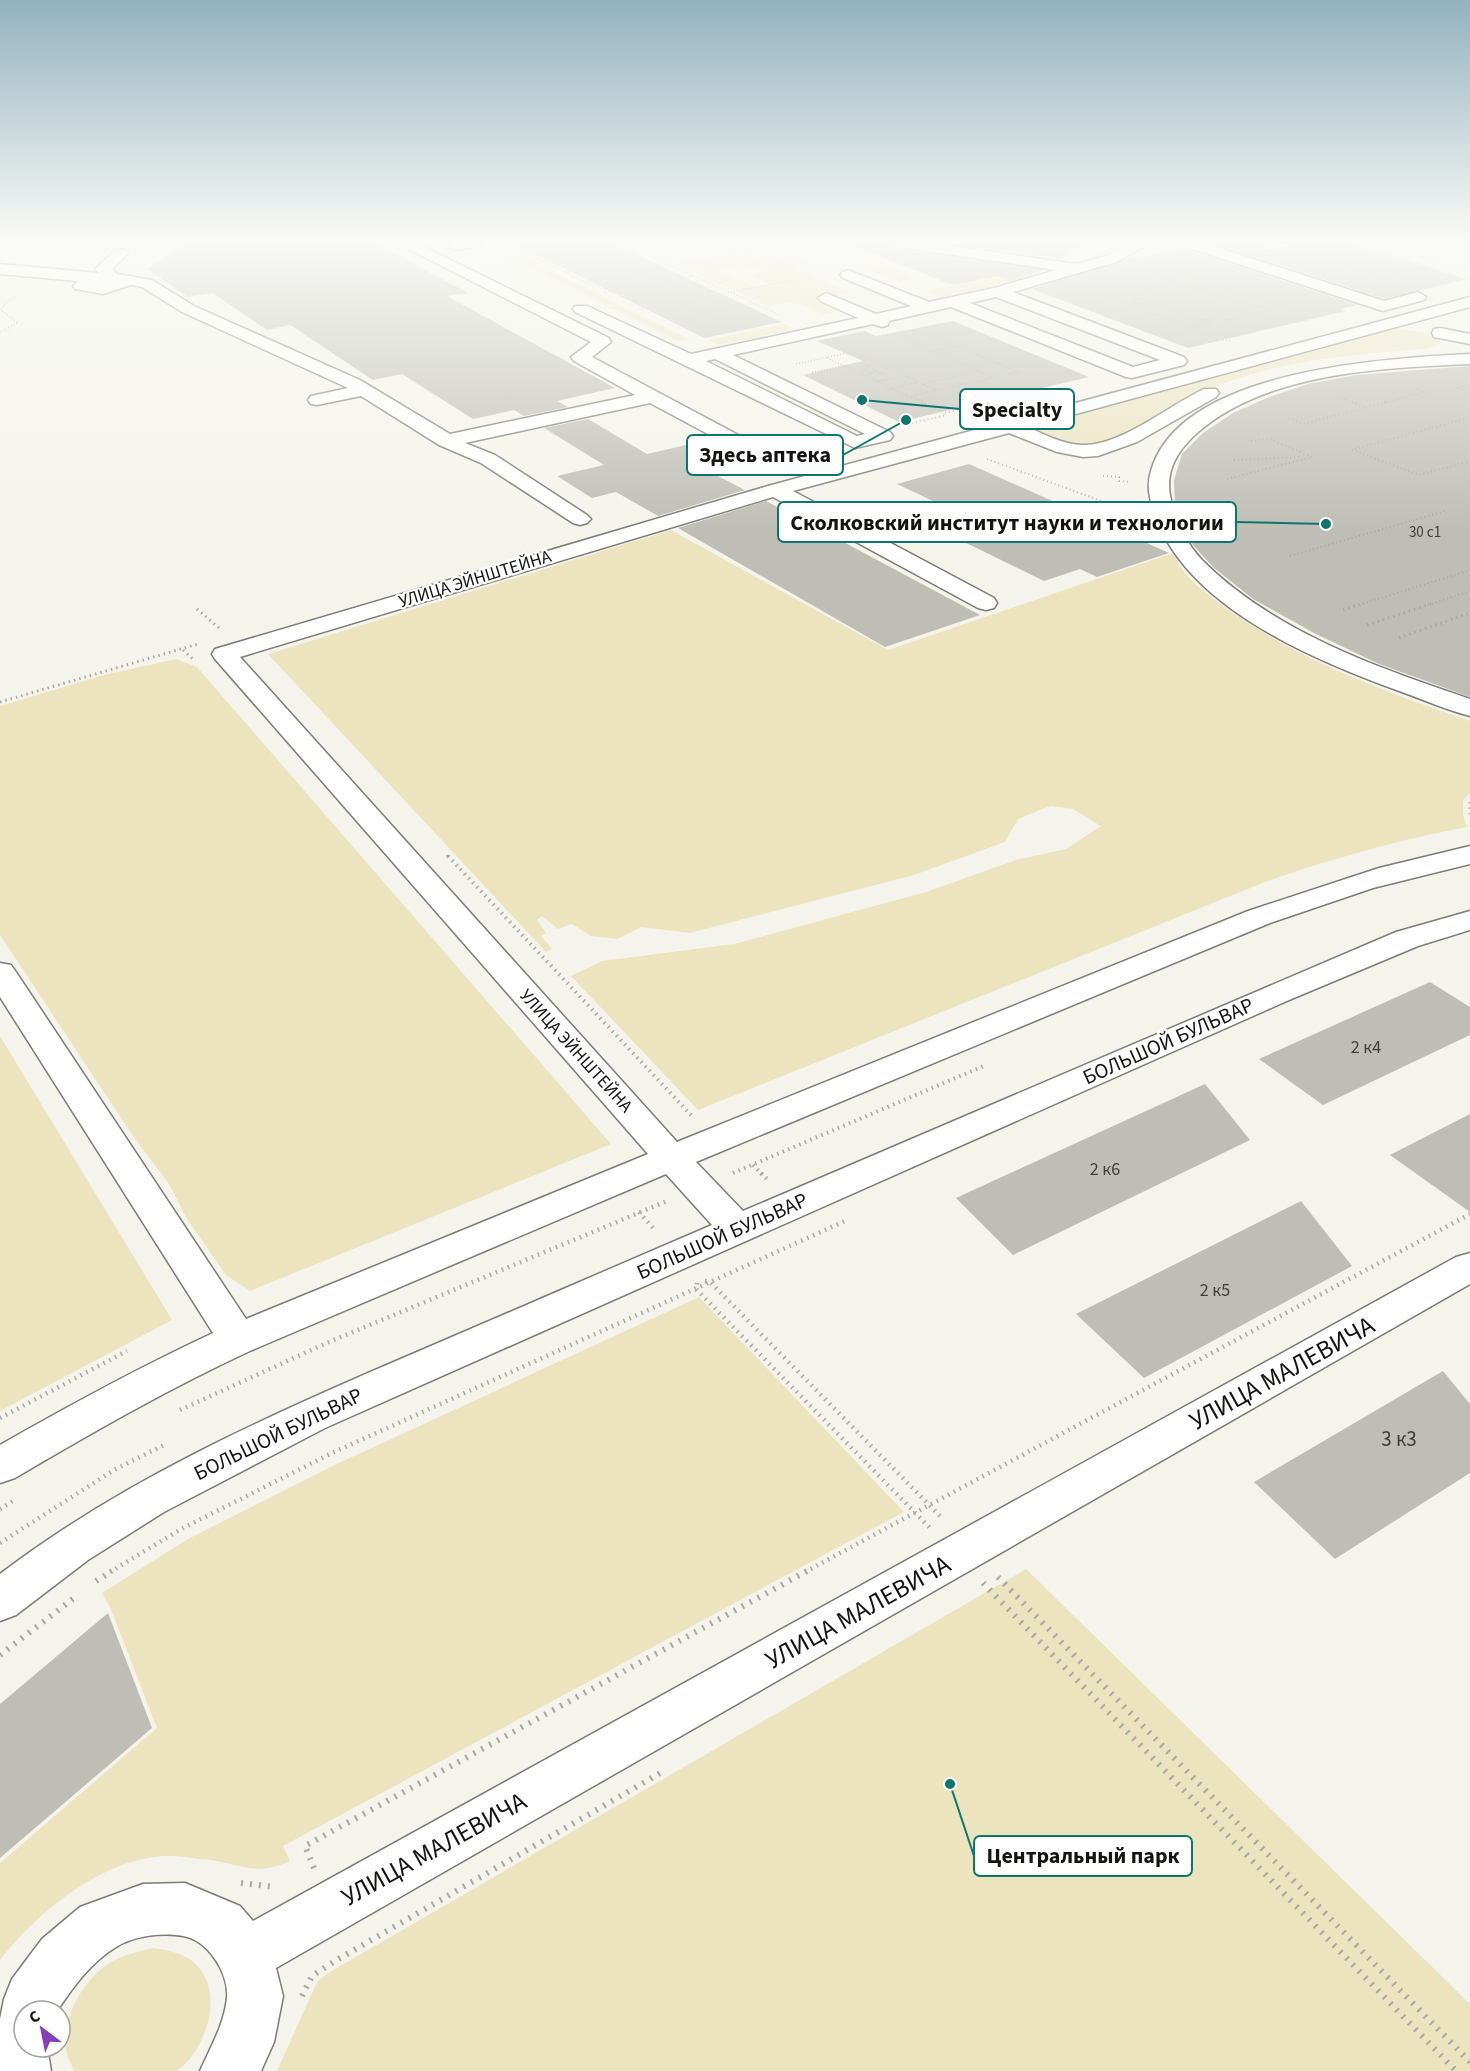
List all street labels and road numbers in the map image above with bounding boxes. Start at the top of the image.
street label: УЛИЦА ЭЙНШТЕЙНА [396,544,555,614]
street label: УЛИЦА ЭЙНШТЕЙНА [514,984,638,1118]
street label: БОЛЬШОЙ БУЛЬВАР [1078,990,1258,1092]
street label: БОЛЬШОЙ БУЛЬВАР [632,1185,812,1287]
street label: УЛИЦА МАЛЕВИЧА [1183,1306,1382,1439]
street label: БОЛЬШОЙ БУЛЬВАР [189,1380,367,1488]
street label: УЛИЦА МАЛЕВИЧА [759,1545,958,1678]
street label: УЛИЦА МАЛЕВИЧА [335,1782,534,1915]

